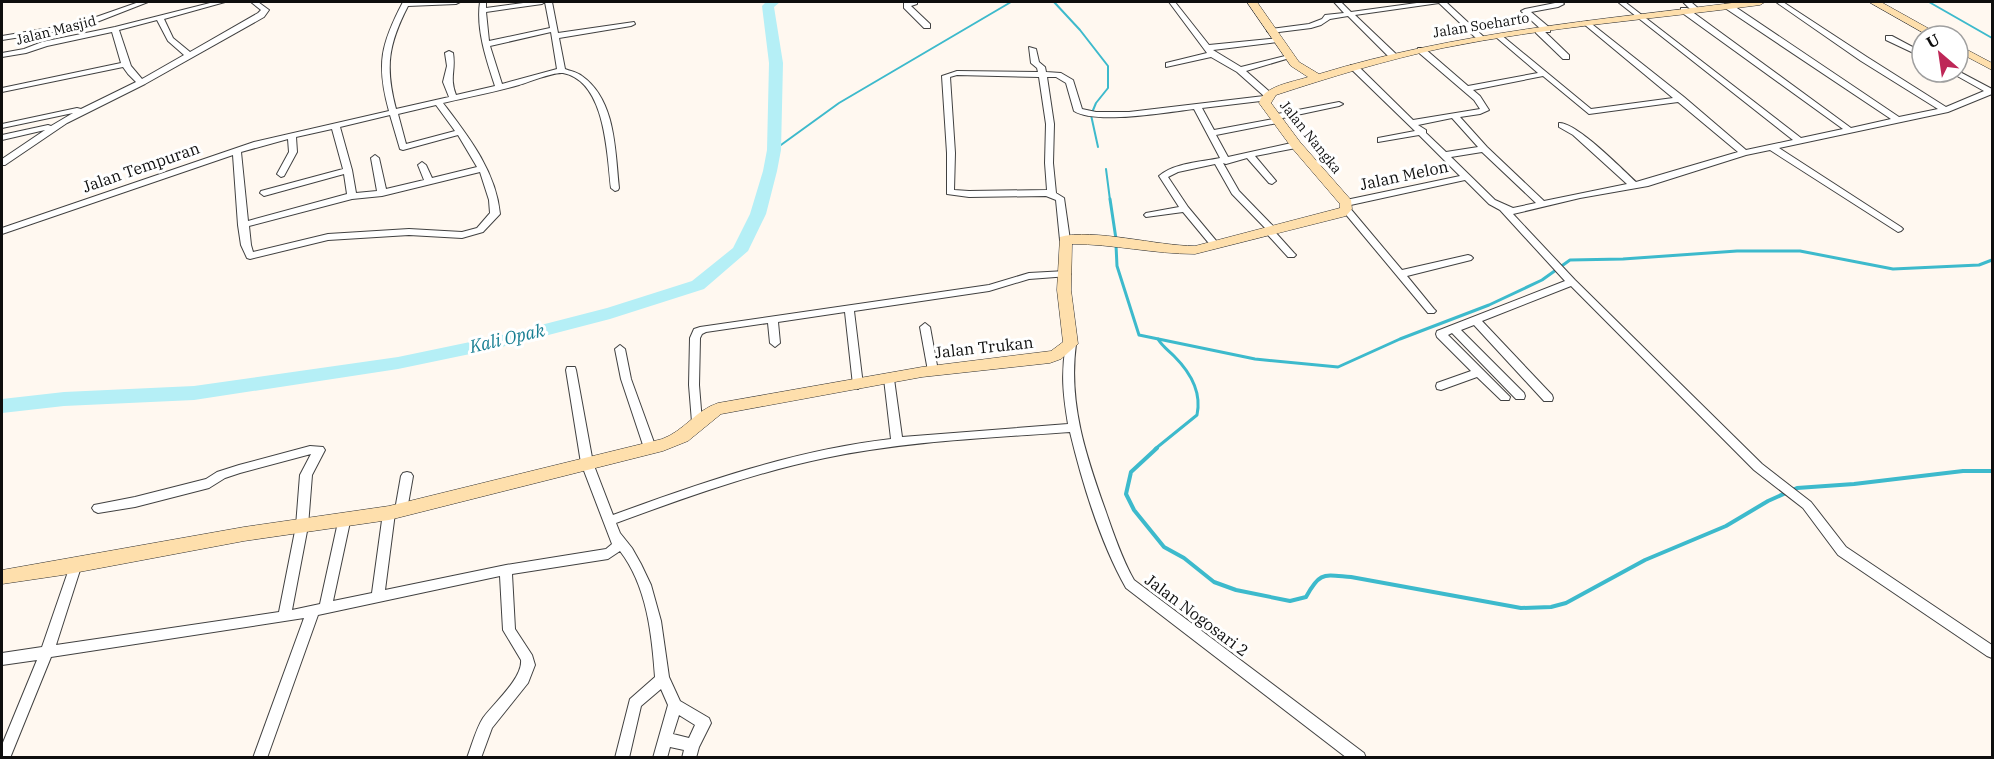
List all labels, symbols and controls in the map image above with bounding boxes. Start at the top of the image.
street label: Jalan Soeharto [1432,8,1531,42]
street label: Jalan Masjid [14,11,98,49]
north arrow [1910,24,1970,84]
text: U [1922,29,1943,53]
street label: Jalan Nangka [1276,97,1346,177]
street label: Jalan Tempuran [80,138,202,196]
street label: Jalan Melon [1358,156,1450,194]
water label: Kali Opak [466,318,547,358]
street label: Jalan Trukan [934,332,1034,362]
street label: Jalan Nogosari 2 [1141,570,1253,660]

